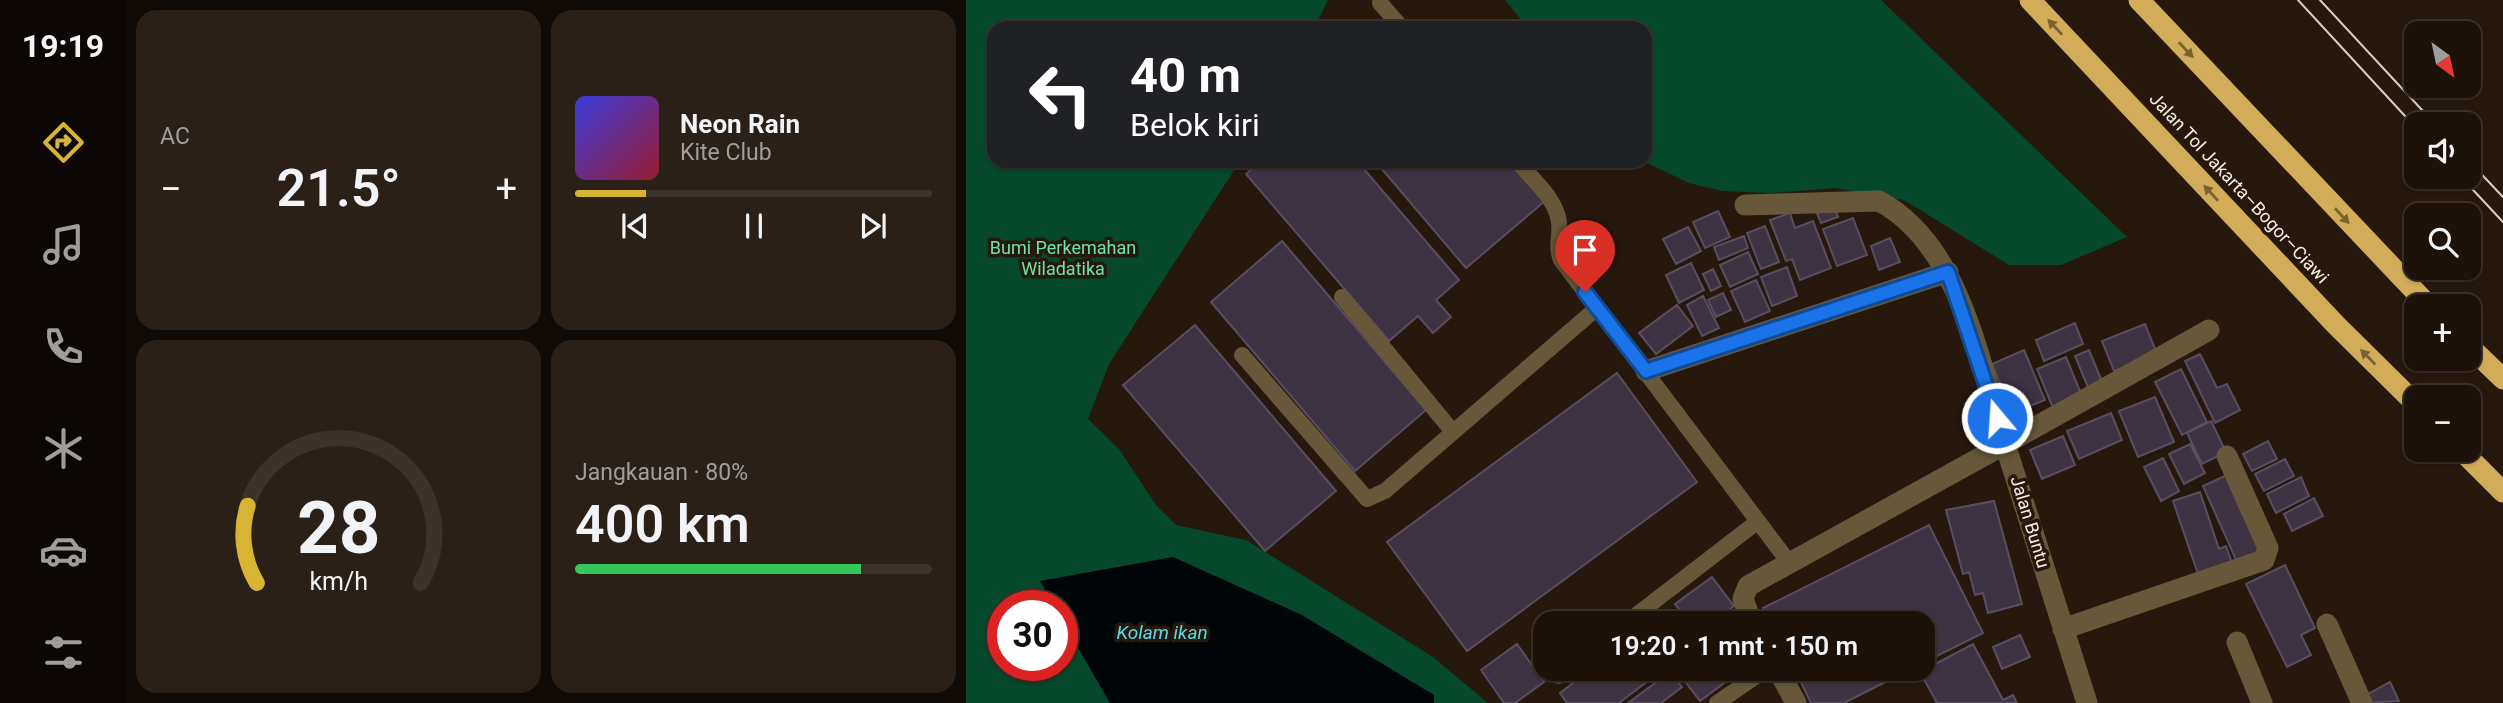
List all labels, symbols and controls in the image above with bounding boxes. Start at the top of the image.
one-way arrow [2048,19,2064,36]
north arrow [2404,21,2482,98]
map controls [2404,21,2481,462]
text: 19:19 [22,27,104,65]
one-way arrow [2178,41,2194,59]
text: 40 m [1130,47,1241,104]
icon: left [1015,49,1106,140]
street label: Jalan Tol Jakarta–Bogor–Ciawi [2145,88,2333,287]
text: Belok kiri [1130,106,1260,144]
text: Neon Rain [680,109,800,139]
button: sound [2404,112,2481,189]
icon: directions [39,118,88,167]
text: AC [160,123,190,150]
text: Kite Club [680,139,772,166]
text: 21.5° [277,158,401,219]
text: − [160,167,182,211]
text: + [495,167,517,211]
one-way arrow [2203,184,2220,201]
button: search [2404,203,2481,280]
icon: previous [616,207,654,245]
icon: pause [735,207,773,245]
icon: next [854,207,892,245]
one-way arrow [2333,207,2349,224]
icon: music [39,220,88,269]
pin [1555,220,1615,292]
icon: arrive [1566,231,1604,269]
park label: Bumi Perkemahan Wiladatika [990,237,1136,279]
button: + [2404,294,2481,371]
icon: phone [39,322,88,371]
one-way arrow [2361,349,2377,366]
position arrow [1960,381,2034,455]
button: − [2404,385,2481,462]
icon: climate [39,424,88,473]
text: Jangkauan · 80% [575,459,748,486]
street label: Jalan Buntu [2007,473,2054,570]
text: 28 [297,485,380,571]
text: 400 km [575,494,750,555]
icon: car [39,526,88,575]
text: km/h [309,566,368,595]
speed limit sign: 30 [987,590,1078,681]
water label: Kolam ikan [1116,621,1208,644]
icon: filters [39,628,88,677]
text: 19:20 · 1 mnt · 150 m [1610,631,1858,661]

